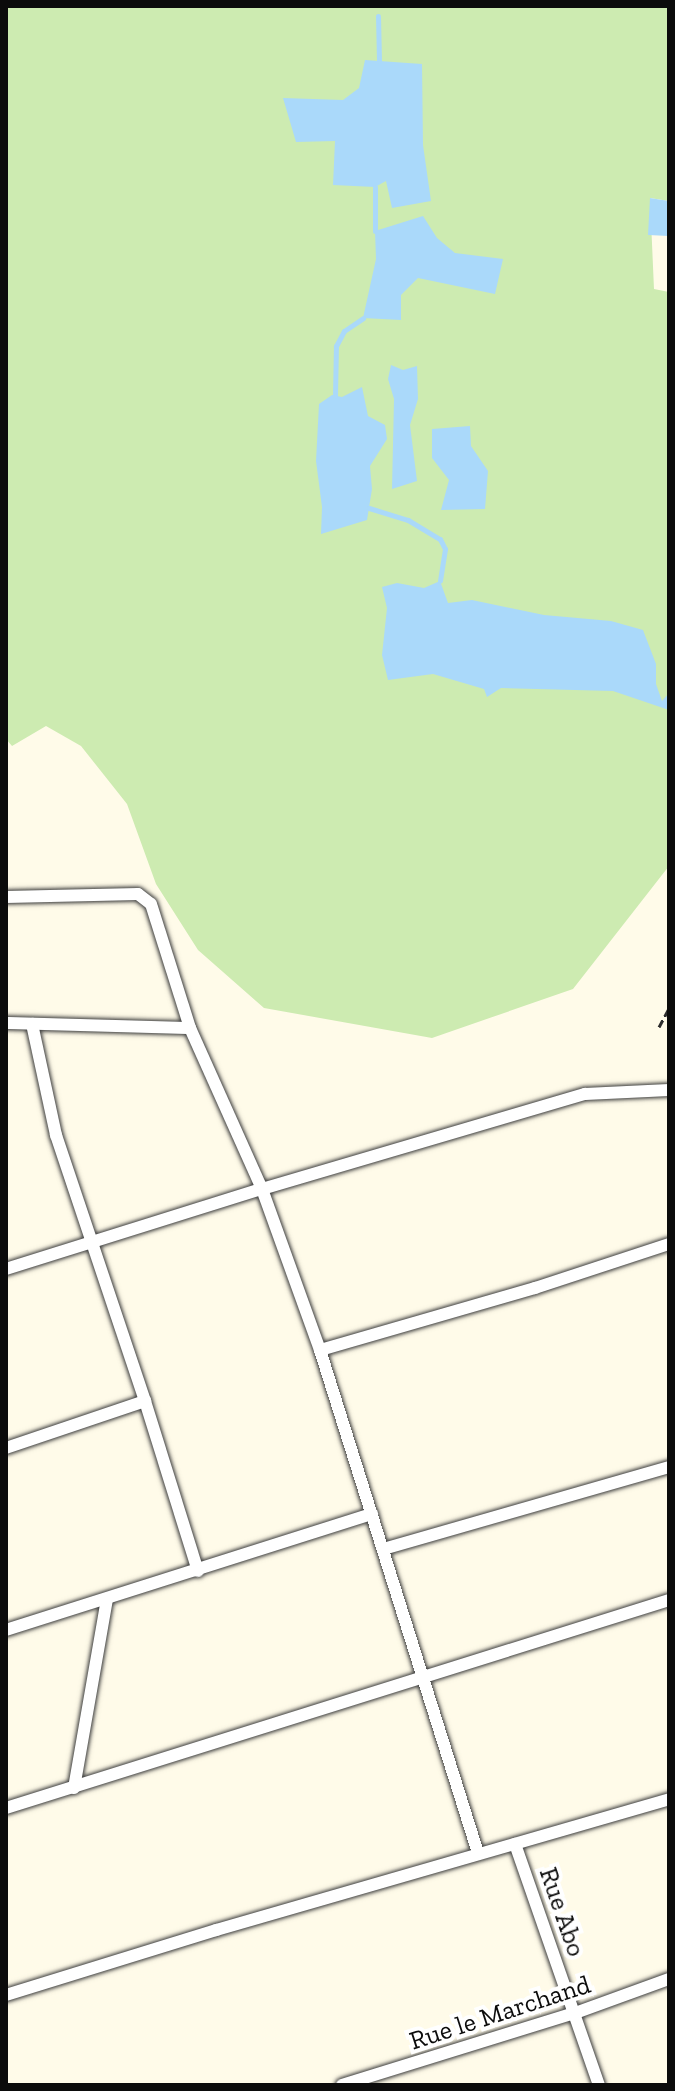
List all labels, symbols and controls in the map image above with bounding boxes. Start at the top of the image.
street label: Rue Abo [532,1863,592,1961]
street label: Rue le Marchand [406,1969,594,2057]

